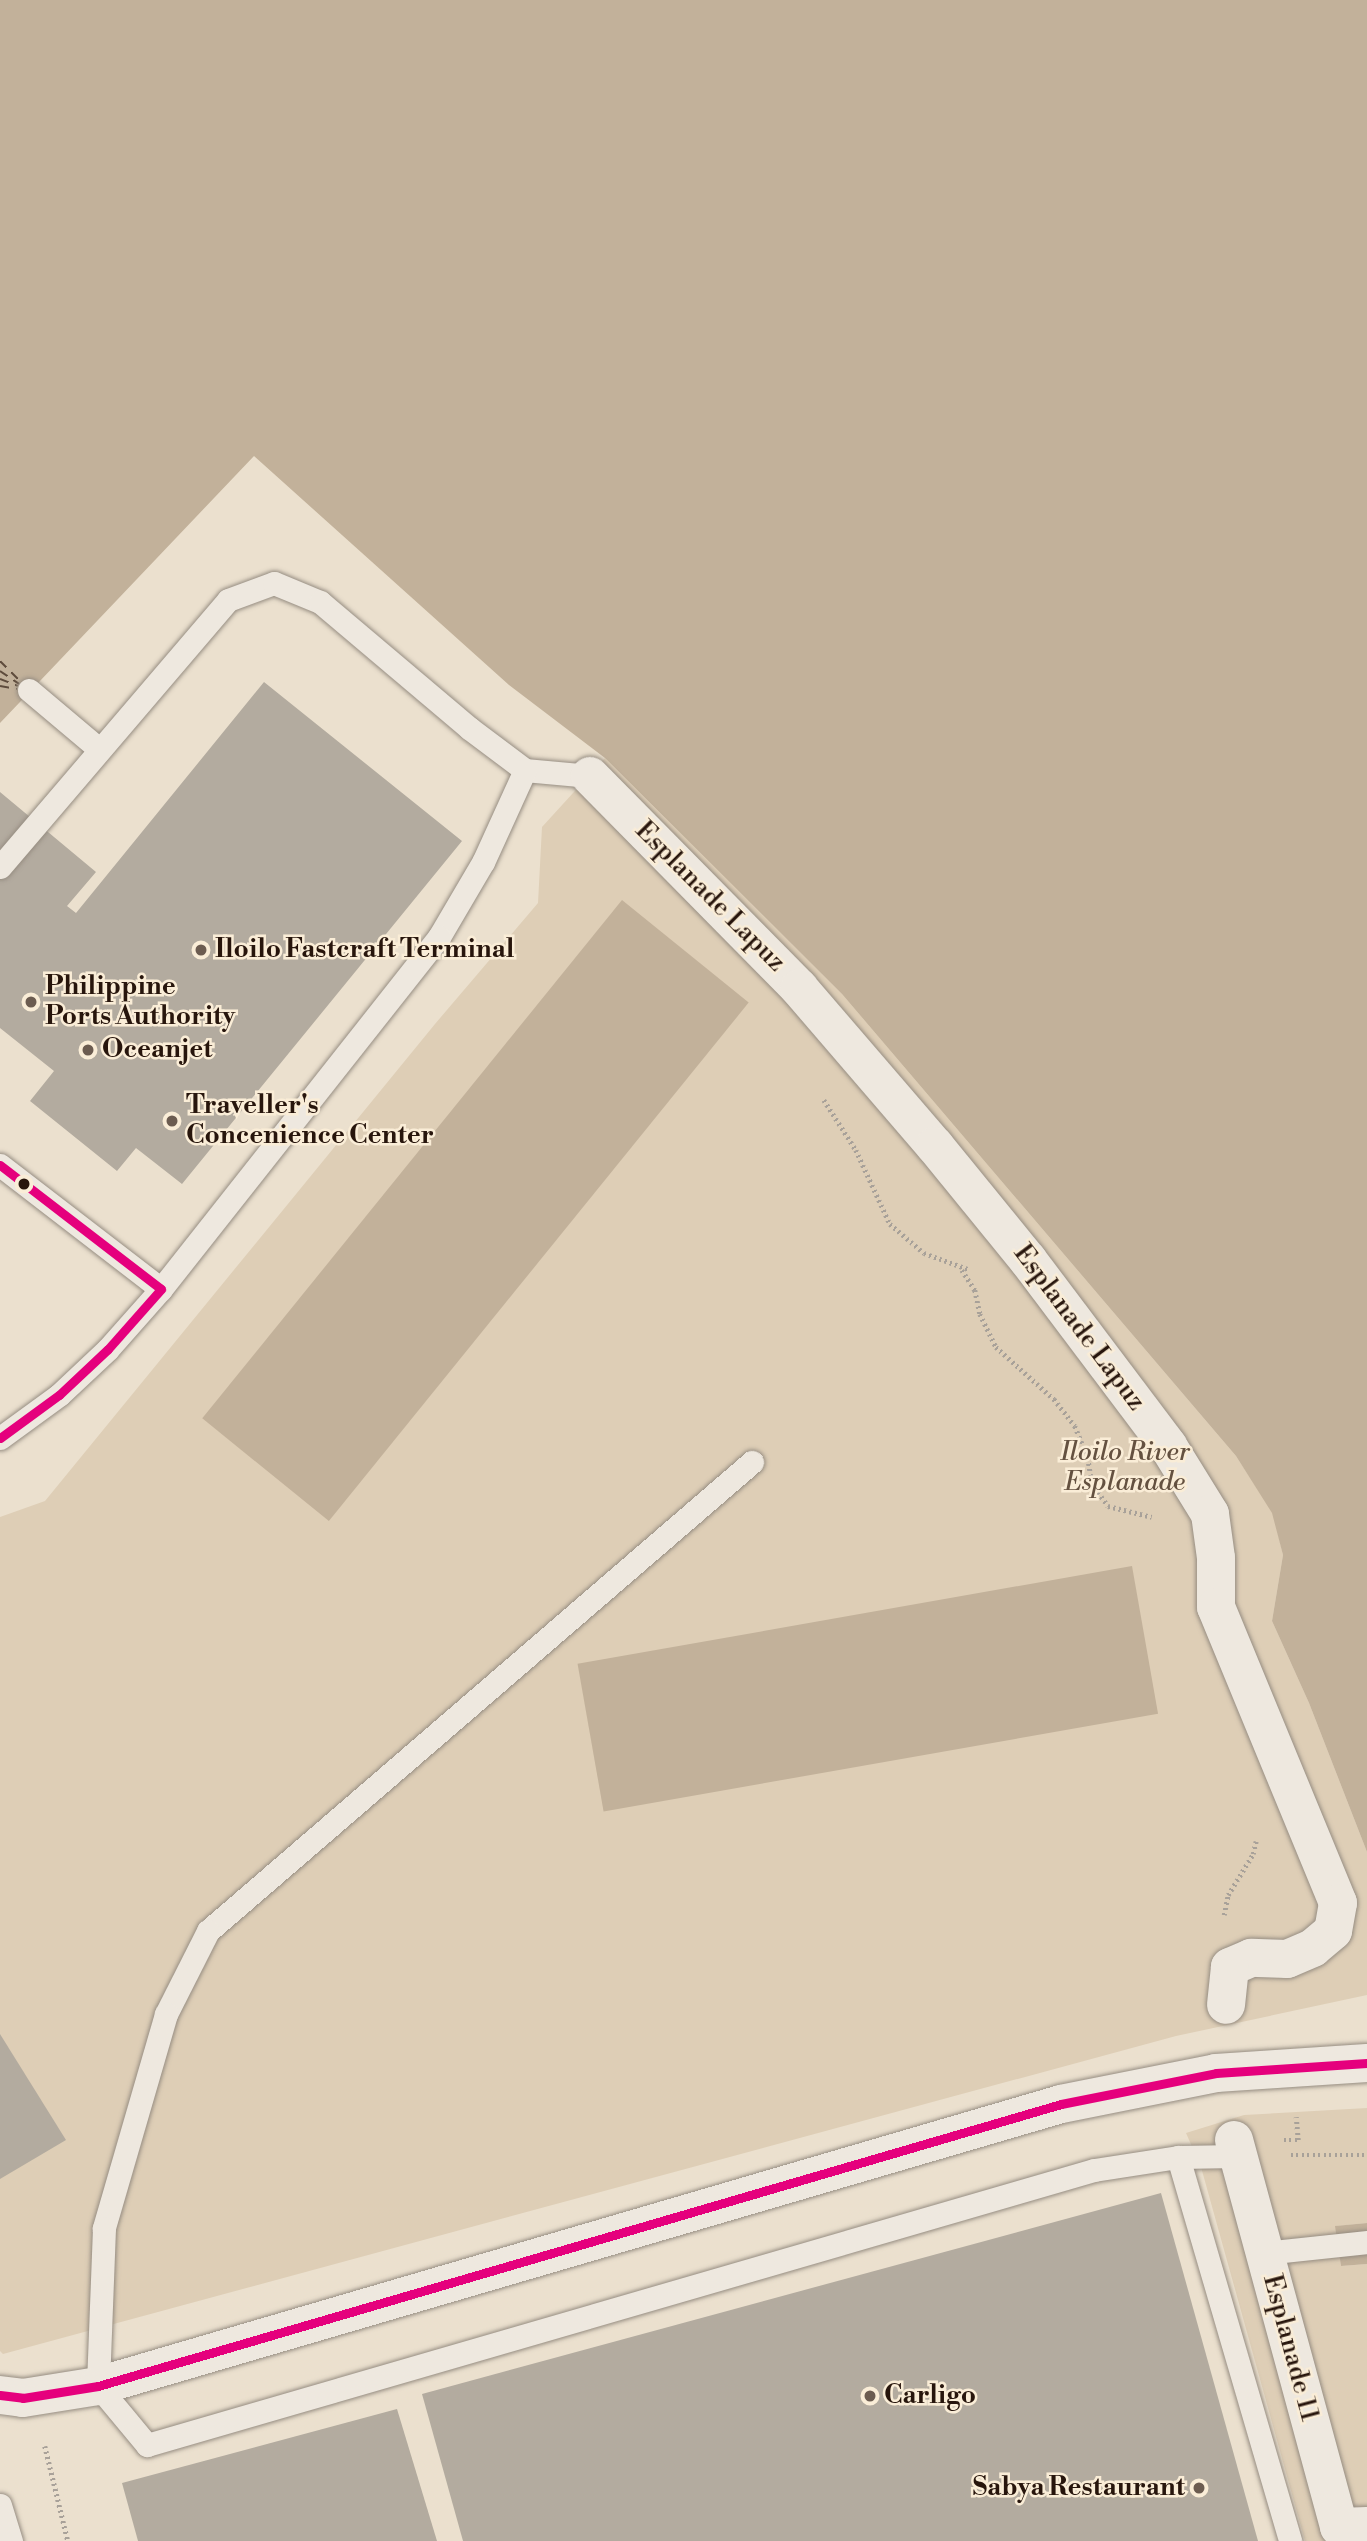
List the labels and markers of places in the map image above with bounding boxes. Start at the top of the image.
place label: Iloilo Fastcraft Terminal [215,934,514,966]
marker: Iloilo Fastcraft Terminal [193,942,209,958]
place label: Philippine Ports Authority [45,971,235,1032]
marker: Philippine Ports Authority [23,994,39,1010]
place label: Oceanjet [102,1034,212,1066]
marker: Oceanjet [80,1042,96,1058]
place label: Traveller's Concenience Center [186,1090,434,1152]
marker: Traveller's Concenience Center [164,1113,180,1129]
unlabelled marker [17,1177,31,1191]
place label: Carligo [884,2380,976,2412]
marker: Carligo [862,2388,878,2404]
place label: Sabya Restaurant [972,2472,1185,2504]
marker: Sabya Restaurant [1191,2480,1207,2496]

